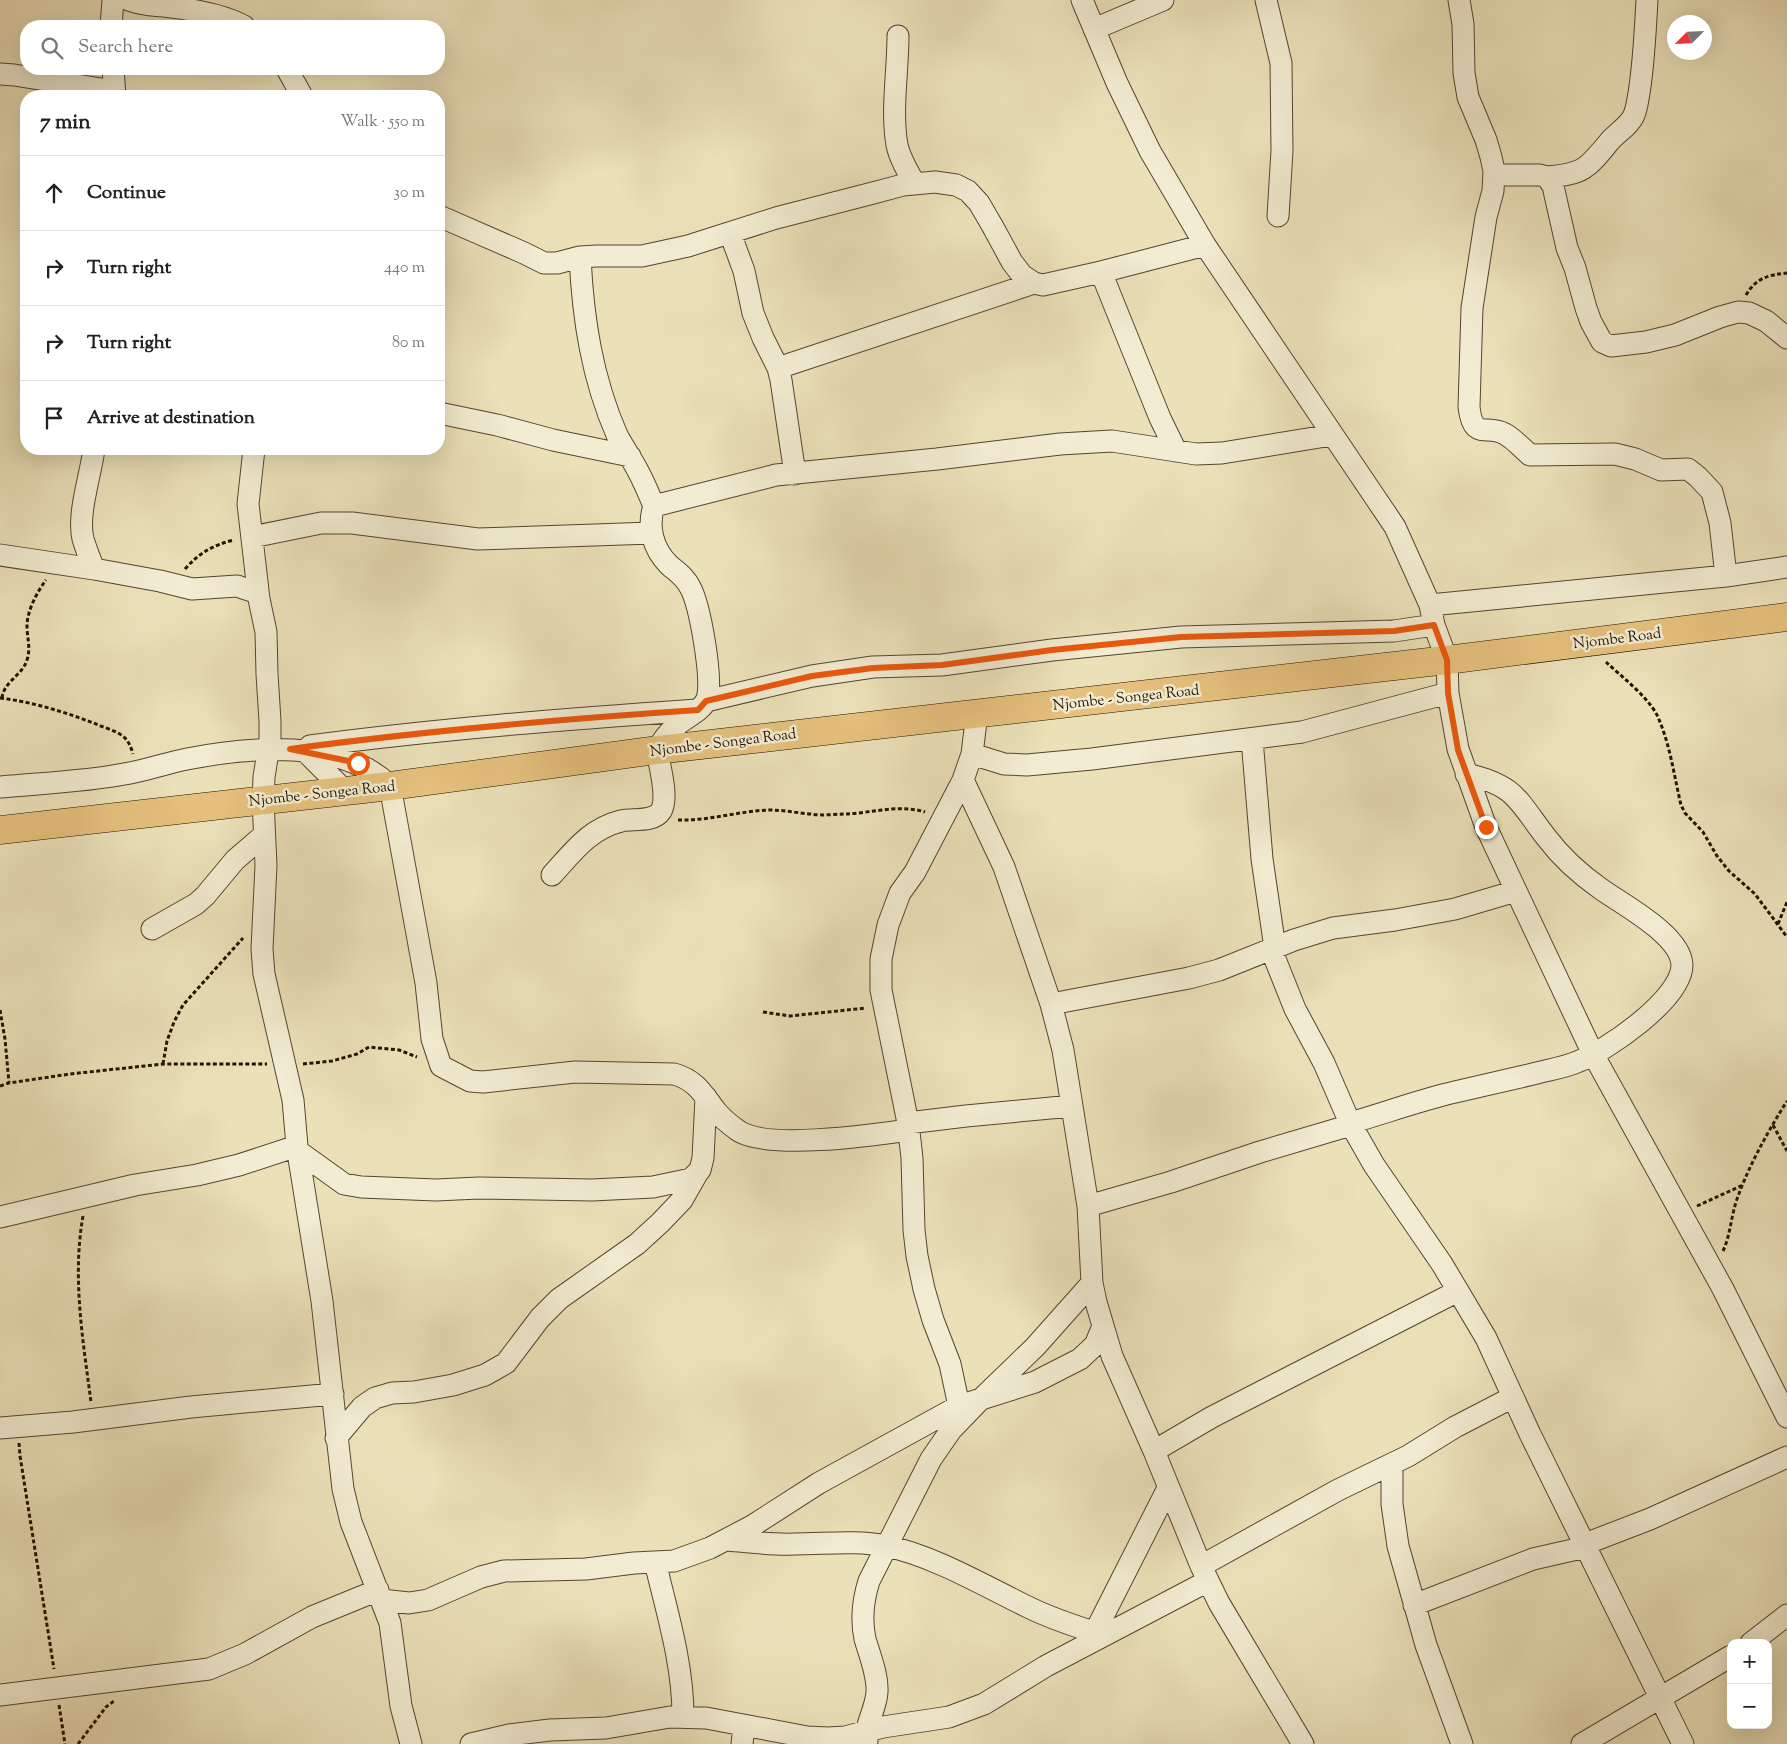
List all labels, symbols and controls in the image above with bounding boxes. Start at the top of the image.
north arrow [1667,15,1712,60]
search box [20,20,445,75]
icon: search [38,34,66,62]
text: Search here [78,34,173,61]
text: 7 min [40,108,91,138]
text: Walk · 550 m [340,111,425,134]
icon: ahead [40,179,68,207]
text: Continue [87,180,166,207]
text: 30 m [394,182,425,205]
icon: right [40,254,68,282]
text: Turn right [87,255,171,282]
text: 440 m [384,257,425,280]
icon: right [40,329,68,357]
text: Turn right [87,330,171,357]
text: 80 m [392,332,425,355]
icon: arrive [40,404,68,432]
text: Arrive at destination [87,405,255,432]
street label: Njombe Road [1572,624,1663,655]
street label: Njombe - Songea Road [1052,680,1201,717]
street label: Njombe - Songea Road [649,724,798,763]
route start [347,752,370,775]
street label: Njombe - Songea Road [248,776,397,813]
route end [1475,816,1498,839]
map controls [1727,1639,1772,1729]
button: + [1727,1639,1772,1684]
button: − [1727,1684,1772,1729]

